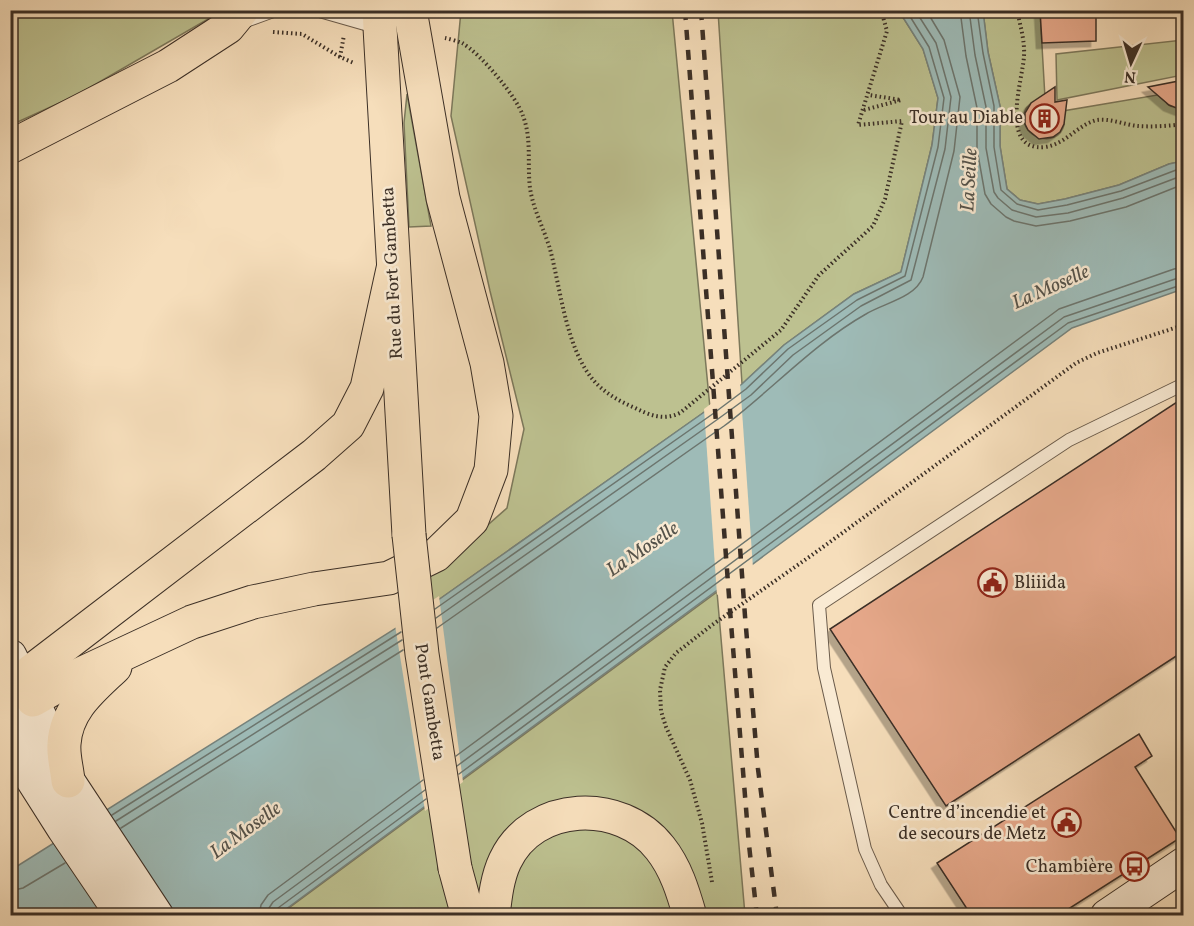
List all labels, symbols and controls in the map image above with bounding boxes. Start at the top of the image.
north arrow [1101,33,1161,93]
text: N [1123,65,1137,87]
building icon: Tour au Diable [1028,102,1060,134]
place label: Tour au Diable [909,106,1023,131]
water label: La Seille [954,147,986,212]
street label: Rue du Fort Gambetta [376,186,410,360]
water label: La Moselle [1008,258,1095,317]
water label: La Moselle [601,515,685,585]
public building icon: Bliiida [977,567,1009,599]
place label: Bliiida [1014,571,1066,596]
street label: Pont Gambetta [407,642,451,762]
water label: La Moselle [205,795,288,866]
place label: Centre d’incendie et de secours de Metz [889,801,1046,847]
public building icon: Centre d’incendie et de secours de Metz [1051,807,1083,839]
bus stop icon: Chambière [1118,851,1150,883]
place label: Chambière [1026,855,1113,880]

